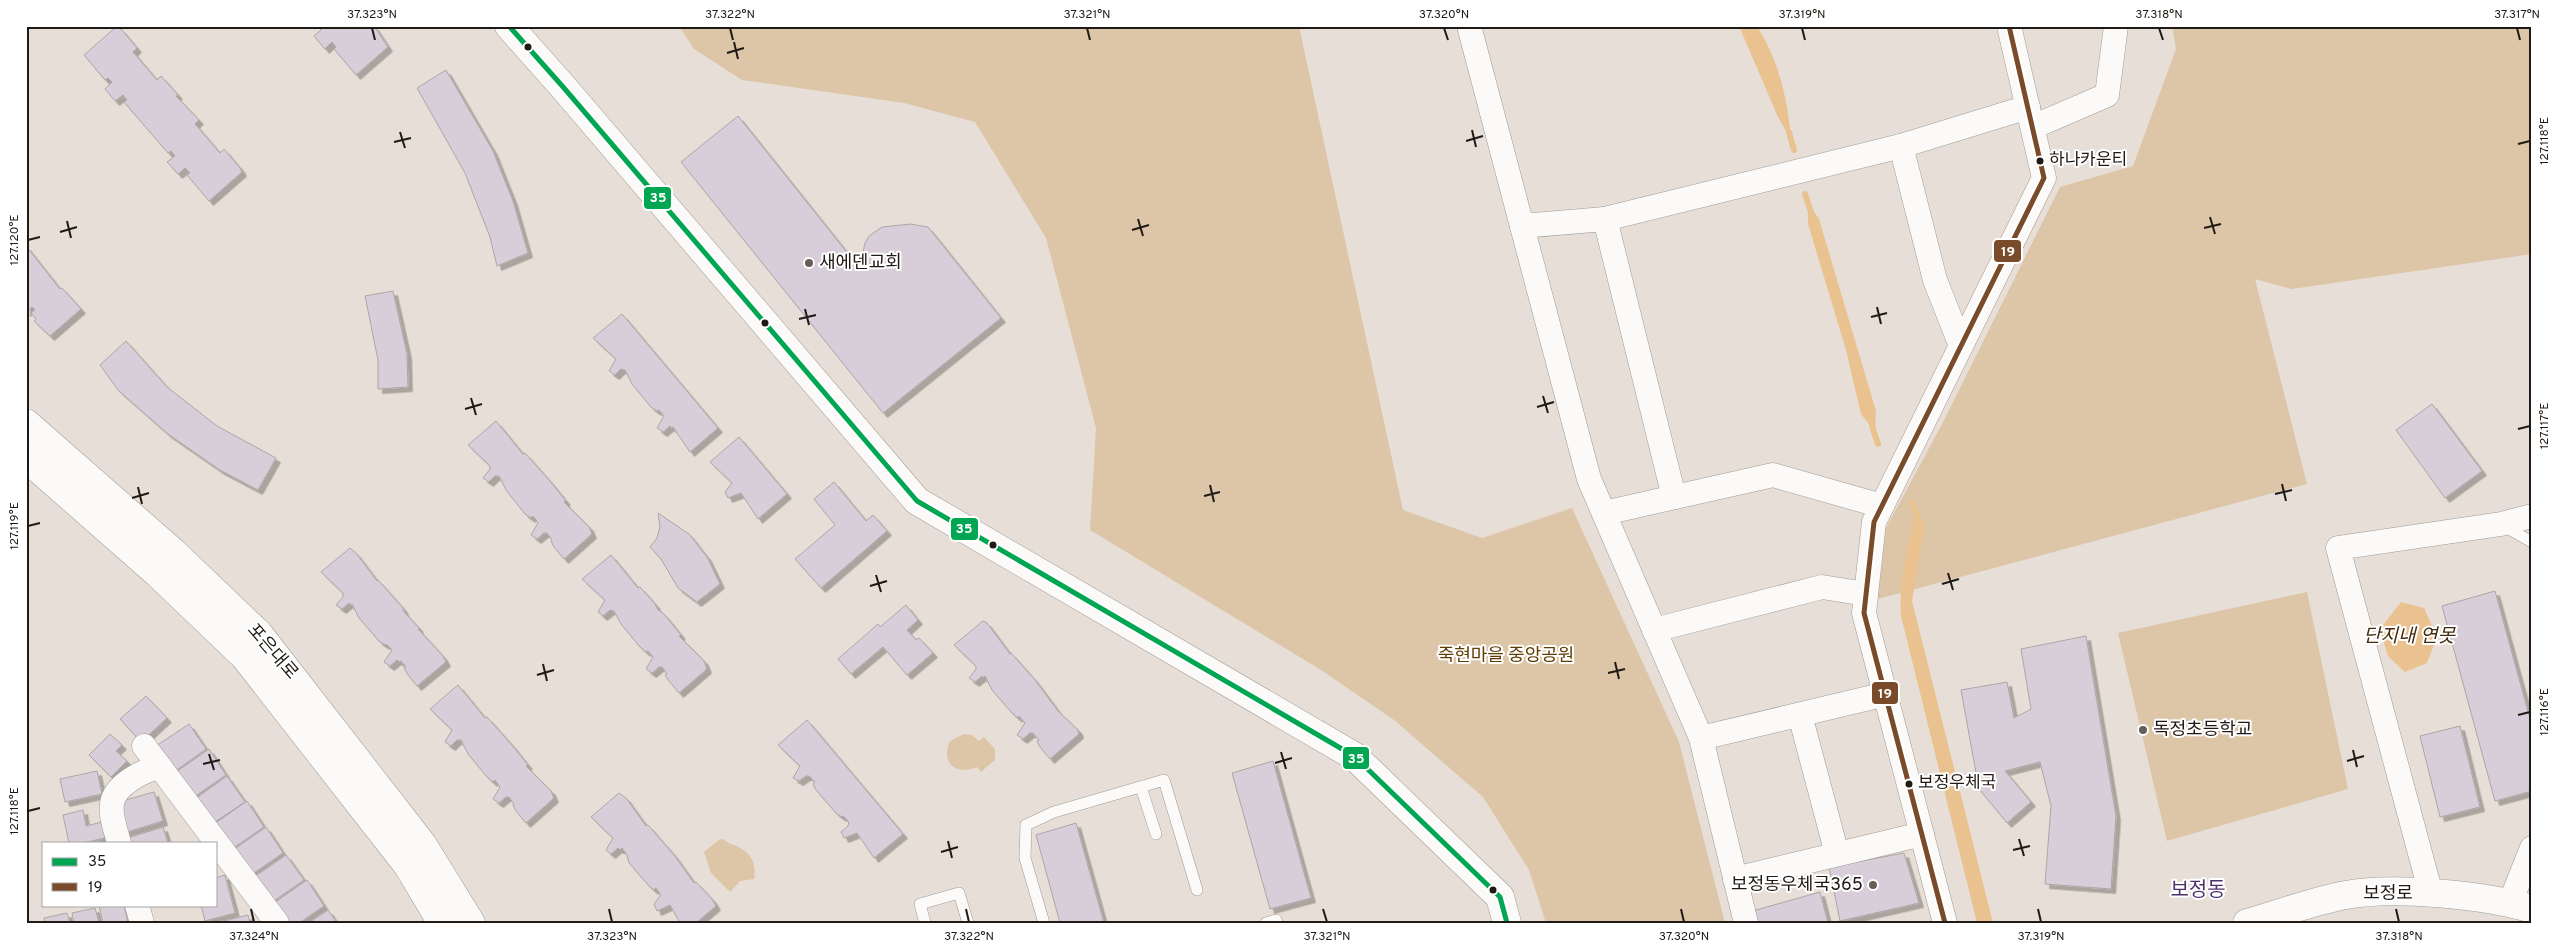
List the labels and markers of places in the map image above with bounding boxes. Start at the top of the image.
unlabelled marker [523,42,533,52]
place label: 하나카운티 [2049,150,2127,172]
marker: 하나카운티 [2035,156,2045,166]
place label: 새에덴교회 [819,252,902,275]
marker: 새에덴교회 [803,257,815,269]
unlabelled marker [760,318,770,328]
unlabelled marker [988,540,998,550]
place label: 독정초등학교 [2153,719,2252,742]
marker: 독정초등학교 [2137,724,2149,736]
place label: 보정우체국 [1918,773,1996,795]
marker: 보정우체국 [1904,779,1914,789]
place label: 보정동우체국365 [1731,874,1863,897]
marker: 보정동우체국365 [1867,879,1879,891]
unlabelled marker [1488,885,1498,895]

